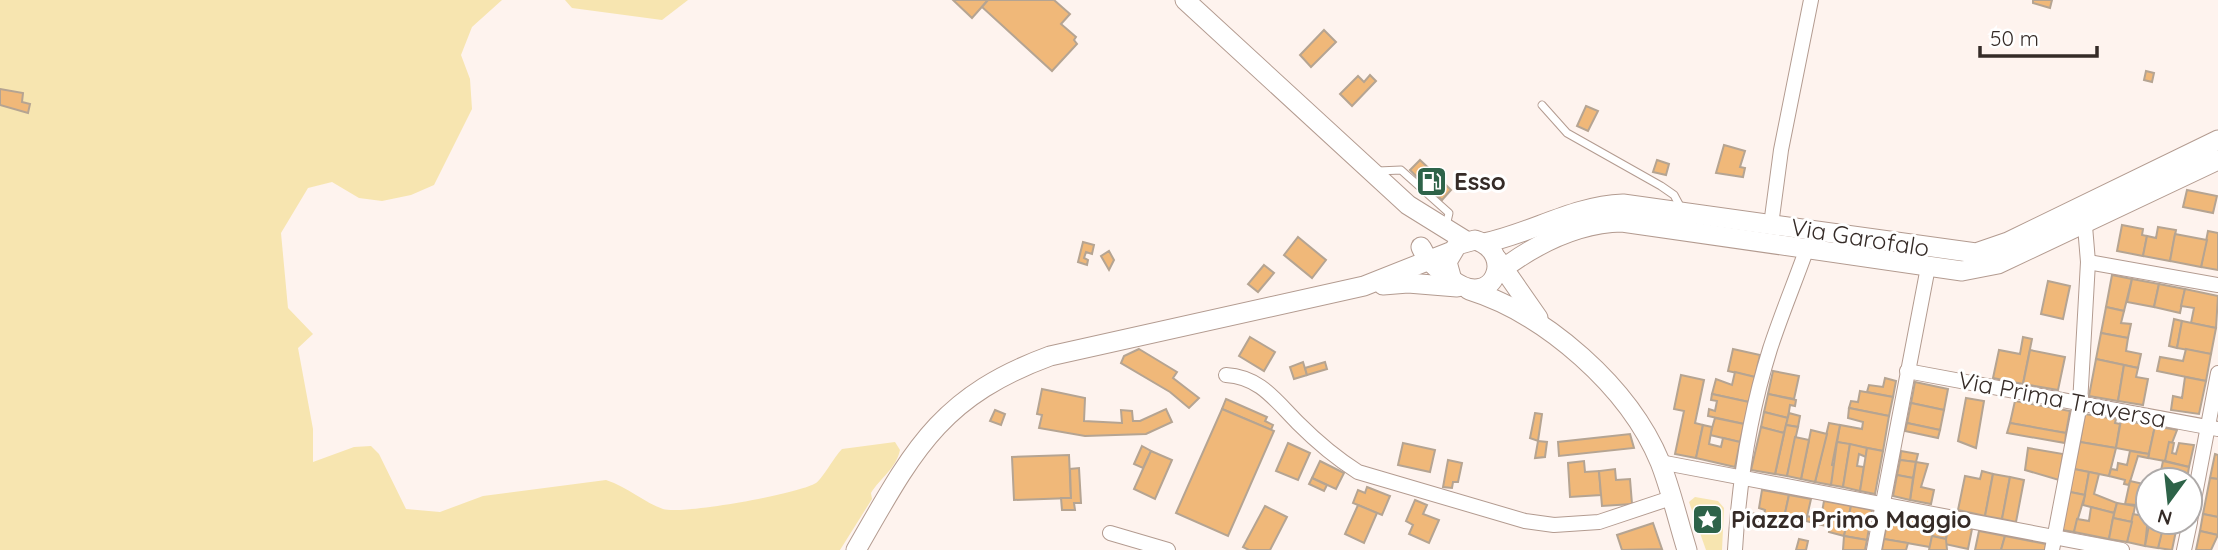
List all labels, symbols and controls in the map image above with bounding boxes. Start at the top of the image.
scale bar [1980,14,2097,58]
text: 50 m [1990,25,2039,51]
fuel station icon: Esso [1414,165,1448,199]
place label: Esso [1454,166,1506,196]
street label: Via Garofalo [1789,211,1932,263]
street label: Via Prima Traversa [1956,364,2169,434]
north arrow [2134,466,2204,536]
place icon: Piazza Primo Maggio [1691,503,1725,537]
place label: Piazza Primo Maggio [1731,504,1972,534]
text: N [2155,504,2174,531]

